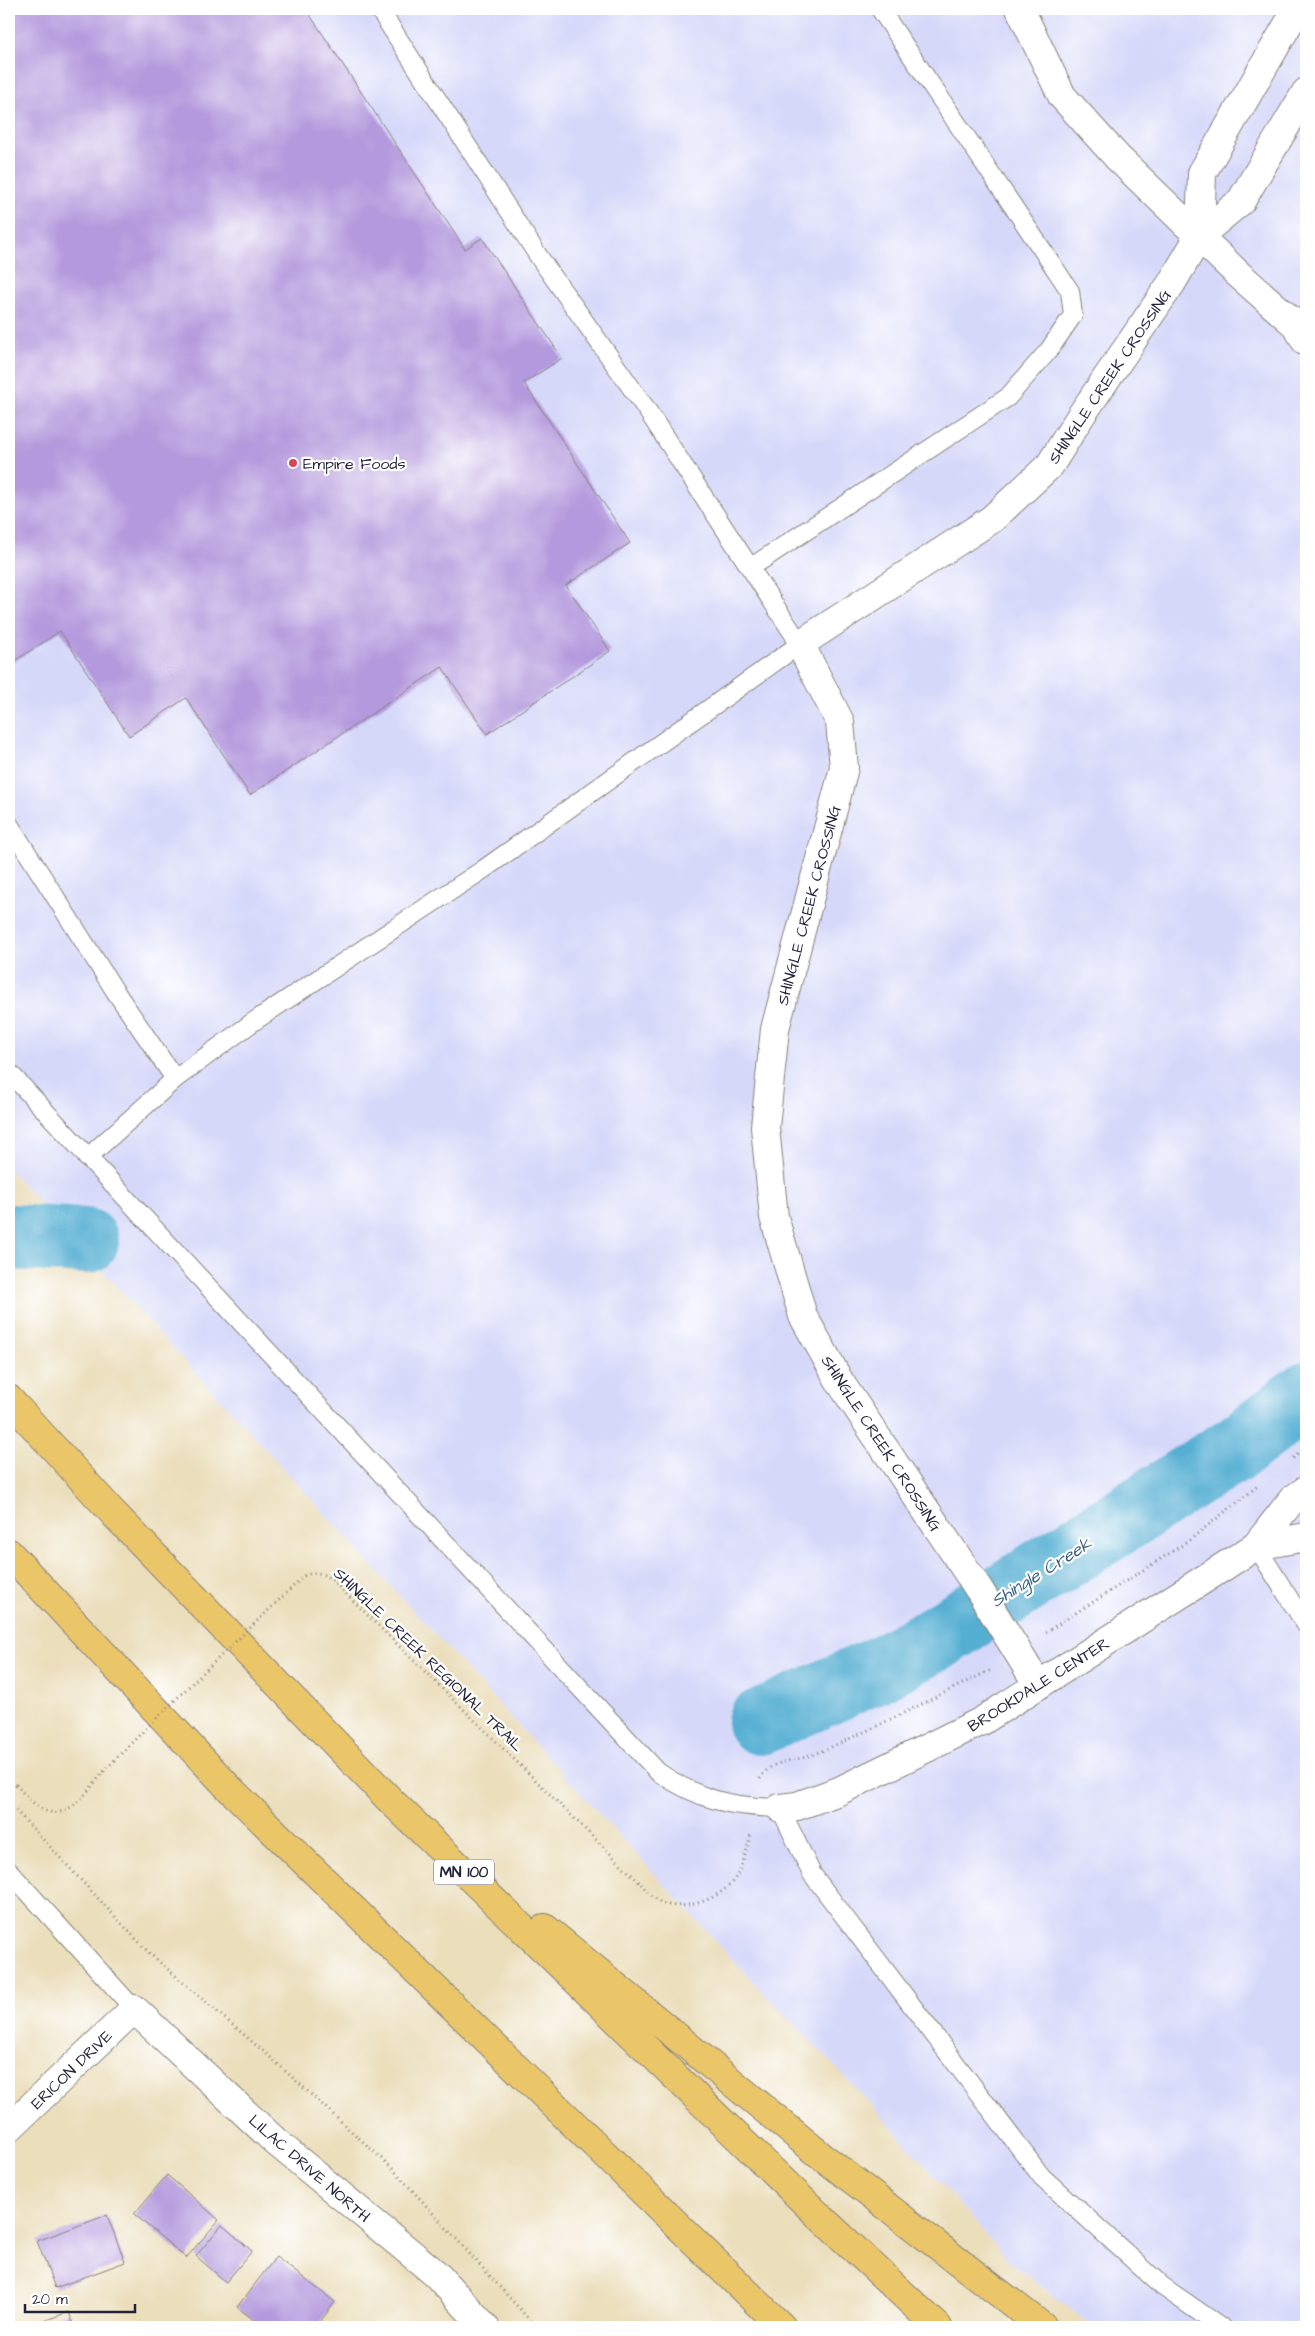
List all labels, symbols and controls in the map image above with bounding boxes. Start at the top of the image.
street label: SHINGLE CREEK CROSSING [1043,285,1176,468]
place label: Empire Foods [303,453,405,475]
marker: Empire Foods [287,457,299,469]
street label: SHINGLE CREEK CROSSING [772,803,846,1007]
street label: SHINGLE CREEK CROSSING [816,1351,946,1536]
water label: Shingle Creek [986,1531,1098,1614]
street label: SHINGLE CREEK REGIONAL TRAIL [329,1563,528,1757]
street label: BROOKDALE CENTER [964,1632,1114,1737]
road number: MN 100 [434,1860,494,1884]
street label: ERICON DRIVE [26,2025,118,2114]
street label: LILAC DRIVE NORTH [244,2110,375,2228]
scale bar [25,2281,135,2313]
text: 20 m [32,2289,68,2310]

